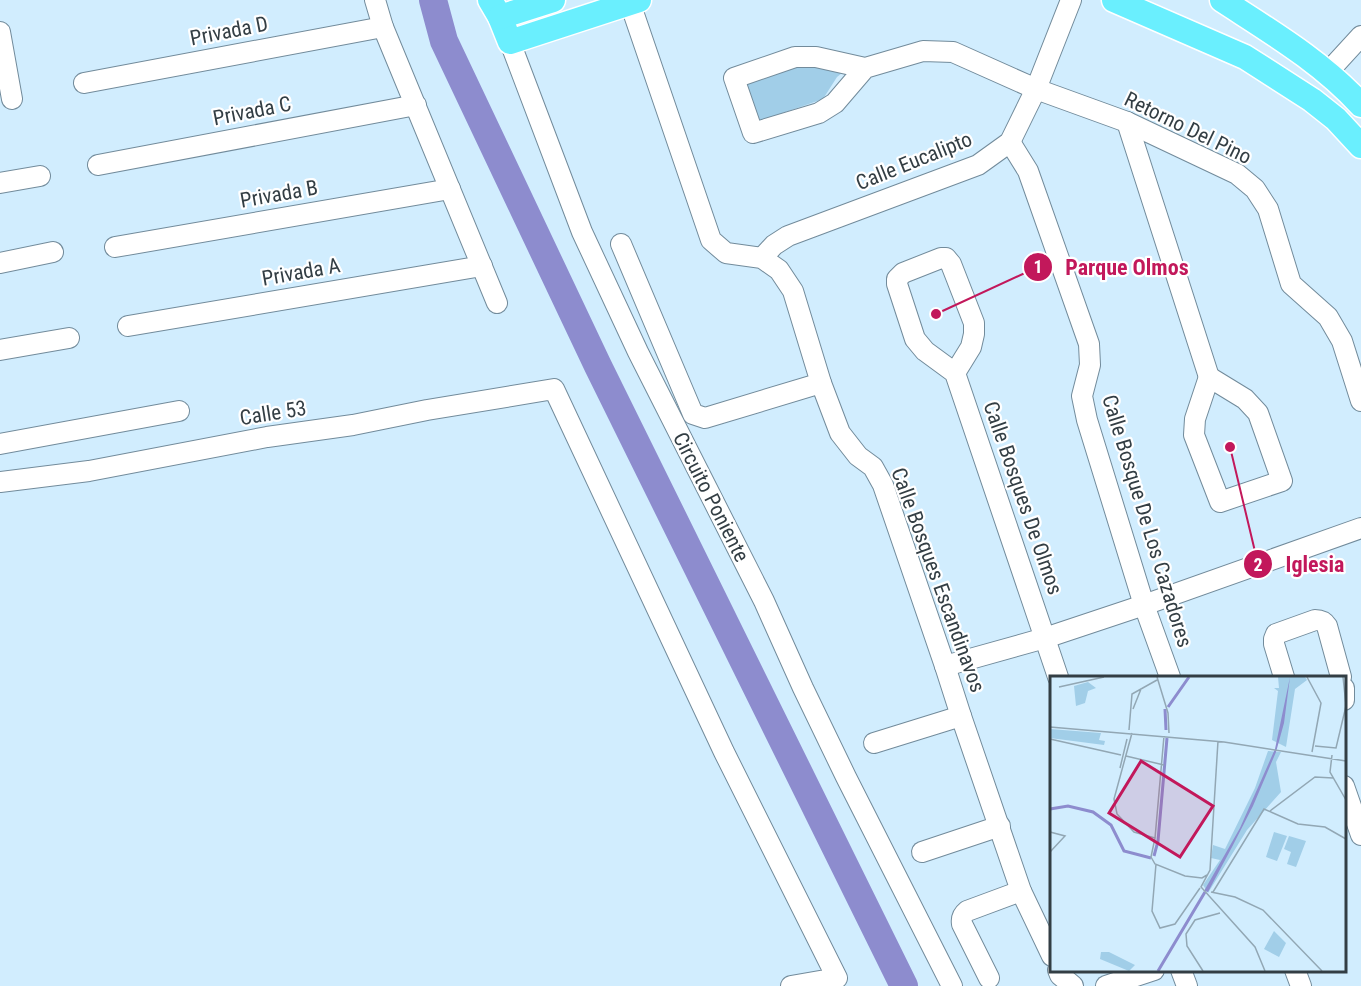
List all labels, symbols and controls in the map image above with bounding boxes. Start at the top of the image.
street label: Privada D [188,12,270,50]
street label: Retorno Del Pino [1121,87,1255,169]
street label: Privada C [211,92,293,130]
street label: Calle Eucalipto [852,127,976,195]
street label: Privada B [238,175,320,213]
callout: Parque Olmos [1023,247,1200,287]
street label: Privada A [260,253,342,291]
text: Parque Olmos [1065,255,1189,280]
text: 1 [1033,256,1043,277]
street label: Calle Bosque De Los Cazadores [1097,392,1197,650]
street label: Calle 53 [238,396,308,430]
street label: Calle Bosques De Olmos [979,398,1067,598]
street label: Circuito Poniente [668,428,754,566]
street label: Calle Bosques Escandinavos [886,465,990,695]
callout: Iglesia [1243,544,1356,584]
text: Iglesia [1286,552,1345,577]
text: 2 [1253,554,1263,575]
inset map [1050,676,1346,971]

